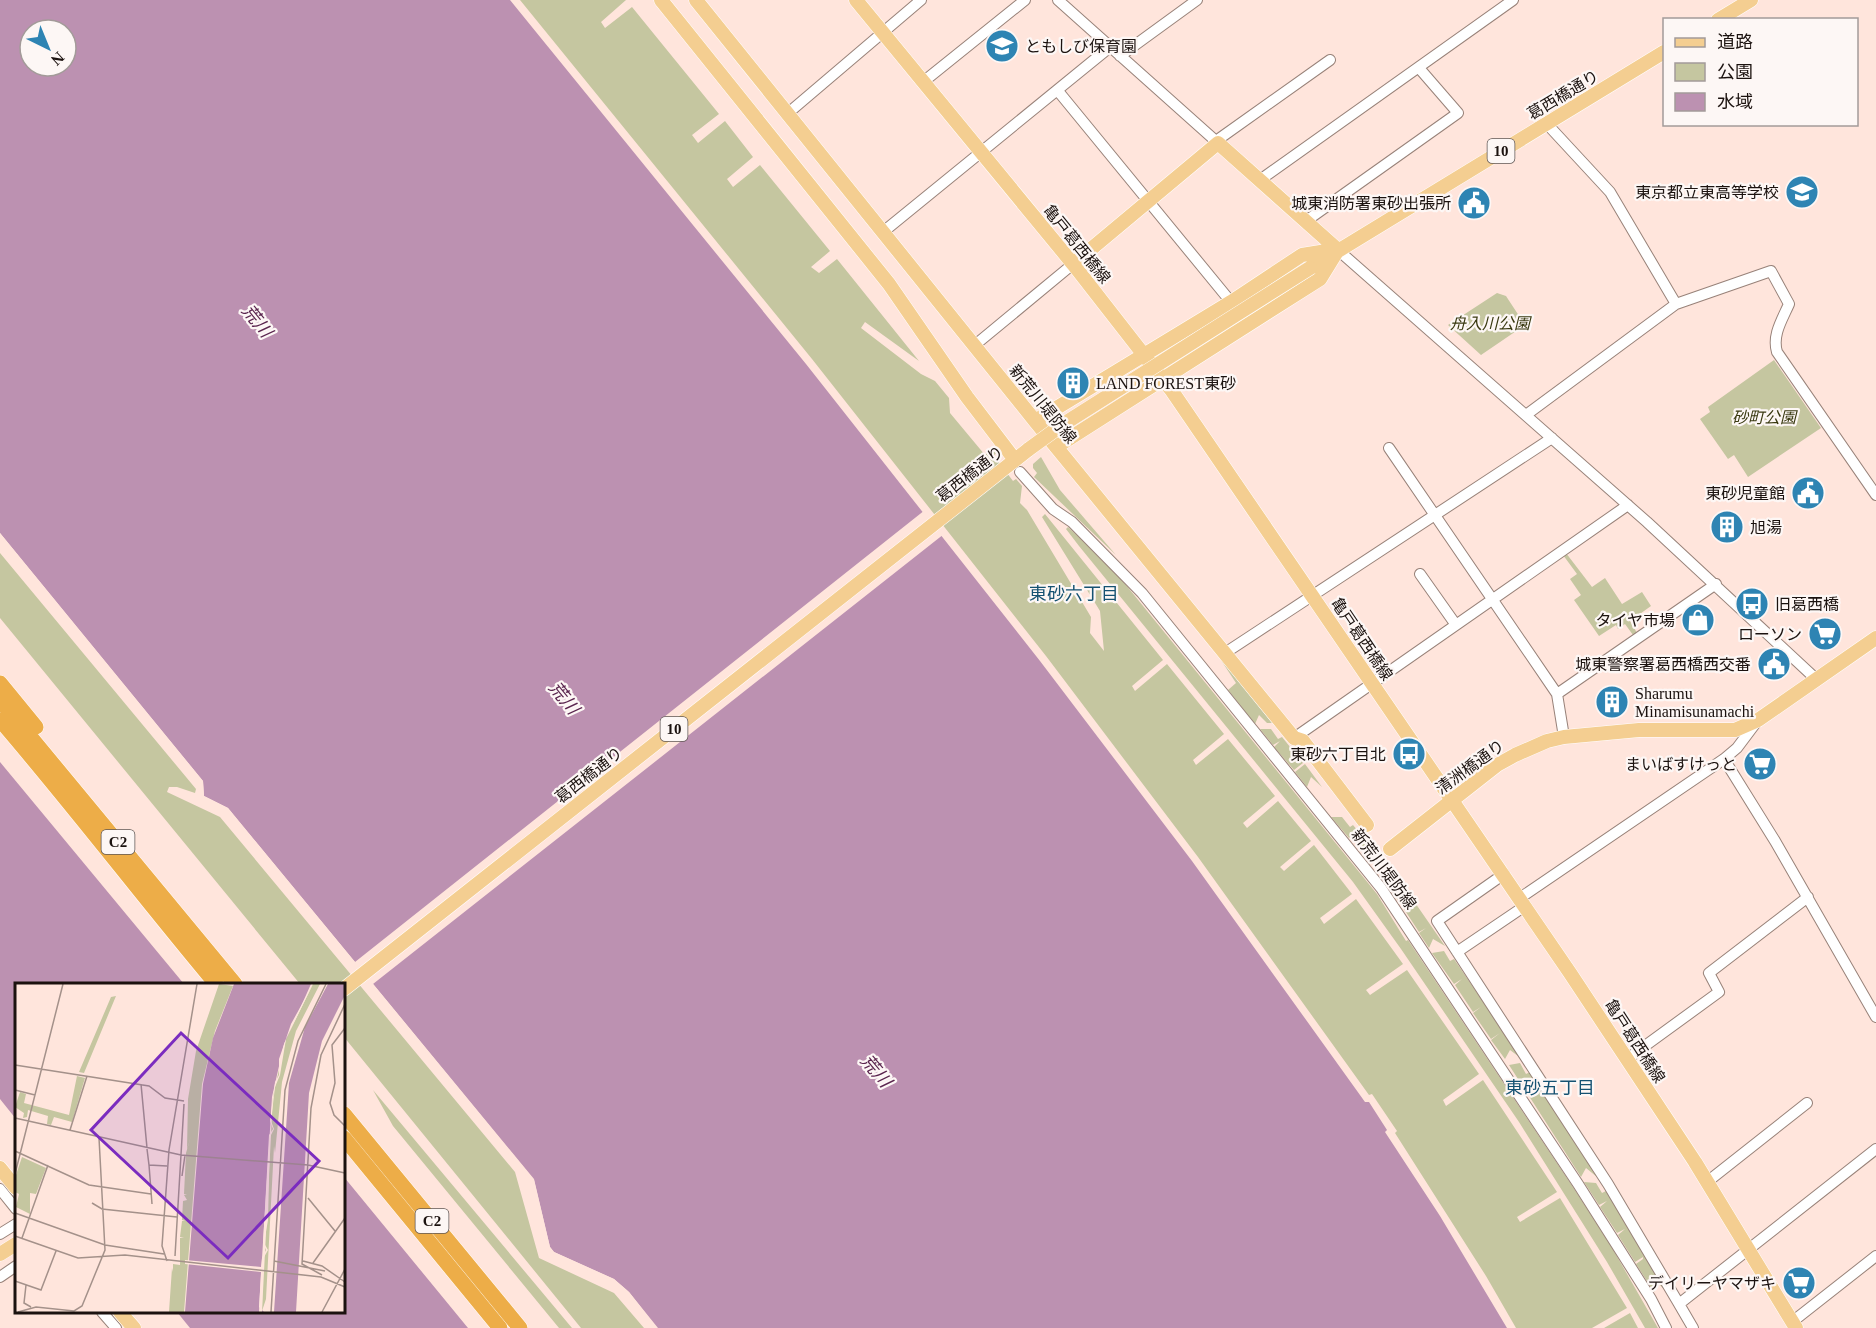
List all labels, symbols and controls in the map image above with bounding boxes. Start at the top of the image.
north arrow [18,18,78,78]
legend [1663,18,1858,126]
school or university icon: ともしび保育園 [984,28,1020,64]
text: 道路 [1717,32,1753,52]
place label: ともしび保育園 [1025,38,1137,55]
text: N [48,48,68,69]
text: 公園 [1717,62,1753,82]
street label: 葛西橋通り [1524,67,1602,123]
text: 水域 [1717,92,1753,112]
road number: 10 [1488,139,1514,163]
school or university icon: 東京都立東高等学校 [1784,174,1820,210]
place label: 東京都立東高等学校 [1635,184,1779,201]
public building icon: 城東消防署東砂出張所 [1456,185,1492,221]
place label: 城東消防署東砂出張所 [1291,195,1451,212]
street label: 亀戸葛西橋線 [1040,201,1114,287]
water label: 荒川 [238,301,277,343]
park label: 舟入川公園 [1450,315,1532,332]
street label: 新荒川堤防線 [1006,361,1080,447]
building icon: LAND FOREST東砂 [1055,365,1091,401]
place label: LAND FOREST東砂 [1096,375,1236,392]
park label: 砂町公園 [1732,409,1798,426]
street label: 葛西橋通り [933,443,1007,505]
public building icon: 東砂児童館 [1790,475,1826,511]
place label: 東砂児童館 [1705,485,1785,502]
building icon: 旭湯 [1709,509,1745,545]
place label: 旭湯 [1750,519,1782,536]
district label: 東砂六丁目 [1029,584,1119,604]
bus stop icon: 旧葛西橋 [1734,586,1770,622]
street label: 亀戸葛西橋線 [1328,594,1396,684]
place label: 旧葛西橋 [1775,596,1839,613]
shop icon: タイヤ市場 [1680,602,1716,638]
place label: タイヤ市場 [1595,612,1675,629]
supermarket icon: ローソン [1807,616,1843,652]
place label: ローソン [1738,626,1802,643]
public building icon: 城東警察署葛西橋西交番 [1756,646,1792,682]
place label: 城東警察署葛西橋西交番 [1575,656,1751,673]
water label: 荒川 [545,678,584,720]
building icon: Sharumu Minamisunamachi [1594,684,1630,720]
place label: Sharumu Minamisunamachi [1635,685,1755,720]
road number: 10 [660,717,688,741]
bus stop icon: 東砂六丁目北 [1391,736,1427,772]
street label: 清洲橋通り [1433,737,1507,797]
street label: 葛西橋通り [552,744,626,806]
place label: 東砂六丁目北 [1290,746,1386,763]
supermarket icon: まいばすけっと [1742,746,1778,782]
place label: まいばすけっと [1625,756,1737,773]
street label: 新荒川堤防線 [1348,826,1420,912]
road number: C2 [102,830,134,854]
inset map [15,983,345,1313]
street label: 亀戸葛西橋線 [1602,996,1668,1086]
water label: 荒川 [857,1051,897,1093]
district label: 東砂五丁目 [1505,1078,1595,1098]
road number: C2 [416,1209,448,1233]
supermarket icon: デイリーヤマザキ [1781,1265,1817,1301]
place label: デイリーヤマザキ [1648,1275,1776,1292]

